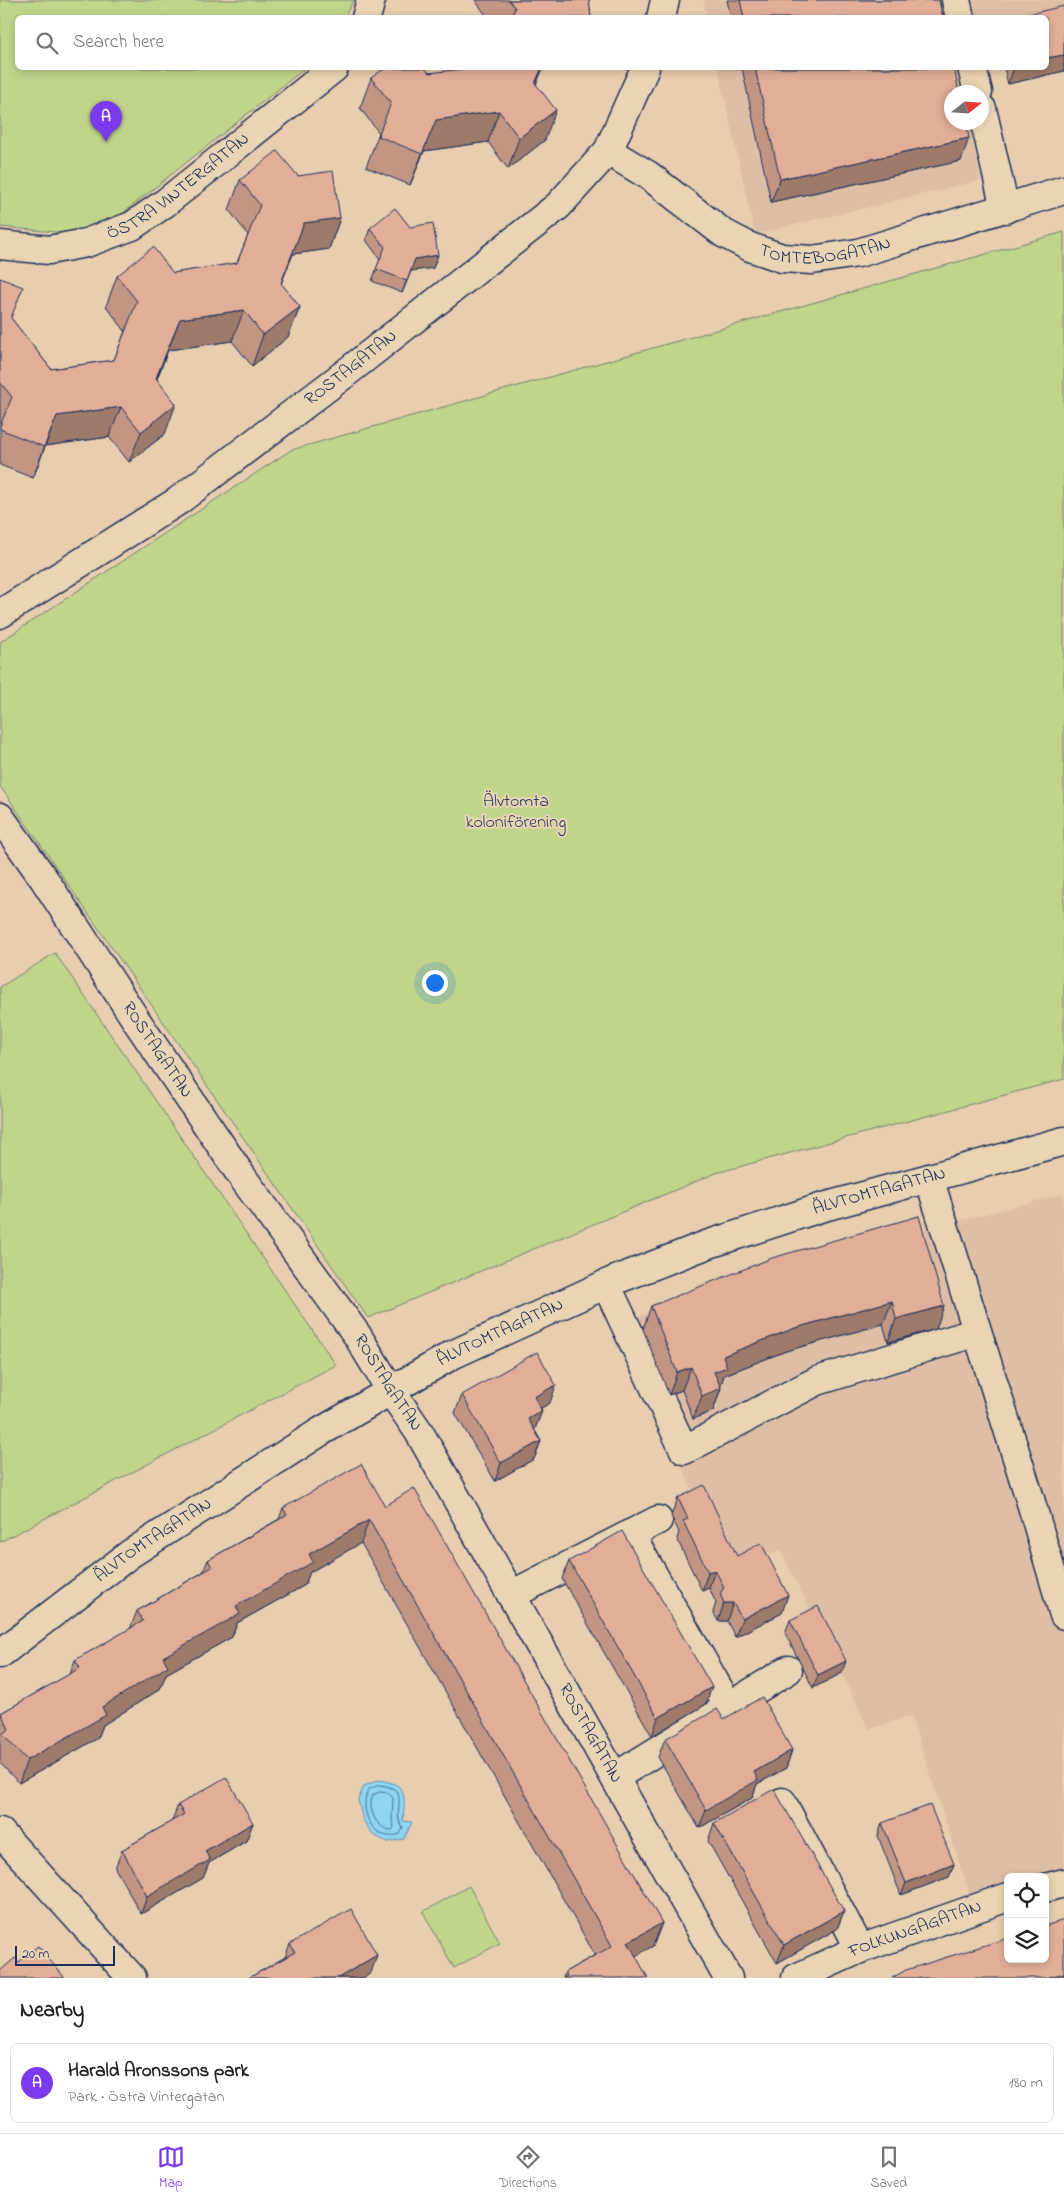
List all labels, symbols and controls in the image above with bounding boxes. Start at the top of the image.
search box [15,15,1049,70]
icon: search [33,29,61,57]
text: Search here [73,29,164,56]
north arrow [944,85,989,130]
pin: A [90,101,122,142]
street label: ÖSTRA VINTERGATAN [103,127,256,247]
street label: TOMTEBOGATAN [755,231,894,273]
street label: ROSTAGATAN [300,324,403,413]
park label: Älvtomta koloniförening [466,789,566,837]
your location [422,970,448,996]
street label: ROSTAGATAN [115,997,198,1104]
street label: ÄLVTOMTAGATAN [810,1161,949,1222]
street label: ÄLVTOMTAGATAN [433,1292,568,1374]
street label: ROSTAGATAN [347,1329,428,1437]
street label: ÄLVTOMTAGATAN [89,1492,217,1590]
street label: ROSTAGATAN [551,1679,628,1788]
map controls [1004,1873,1049,1963]
button: locate [1004,1873,1049,1918]
street label: FOLKUNGAGATAN [844,1894,985,1966]
button: layers [1004,1918,1049,1963]
scale bar [15,1943,115,1966]
text: 20 m [22,1944,49,1965]
text: Nearby [20,1996,84,2026]
text: Harald Aronssons park [68,2058,249,2085]
text: A [32,2071,42,2095]
text: 180 m [1009,2071,1043,2095]
text: Park · Östra Vintergatan [68,2085,224,2109]
tab: Map [157,2143,185,2194]
tab: Directions [499,2143,557,2194]
tab: Saved [871,2143,907,2194]

